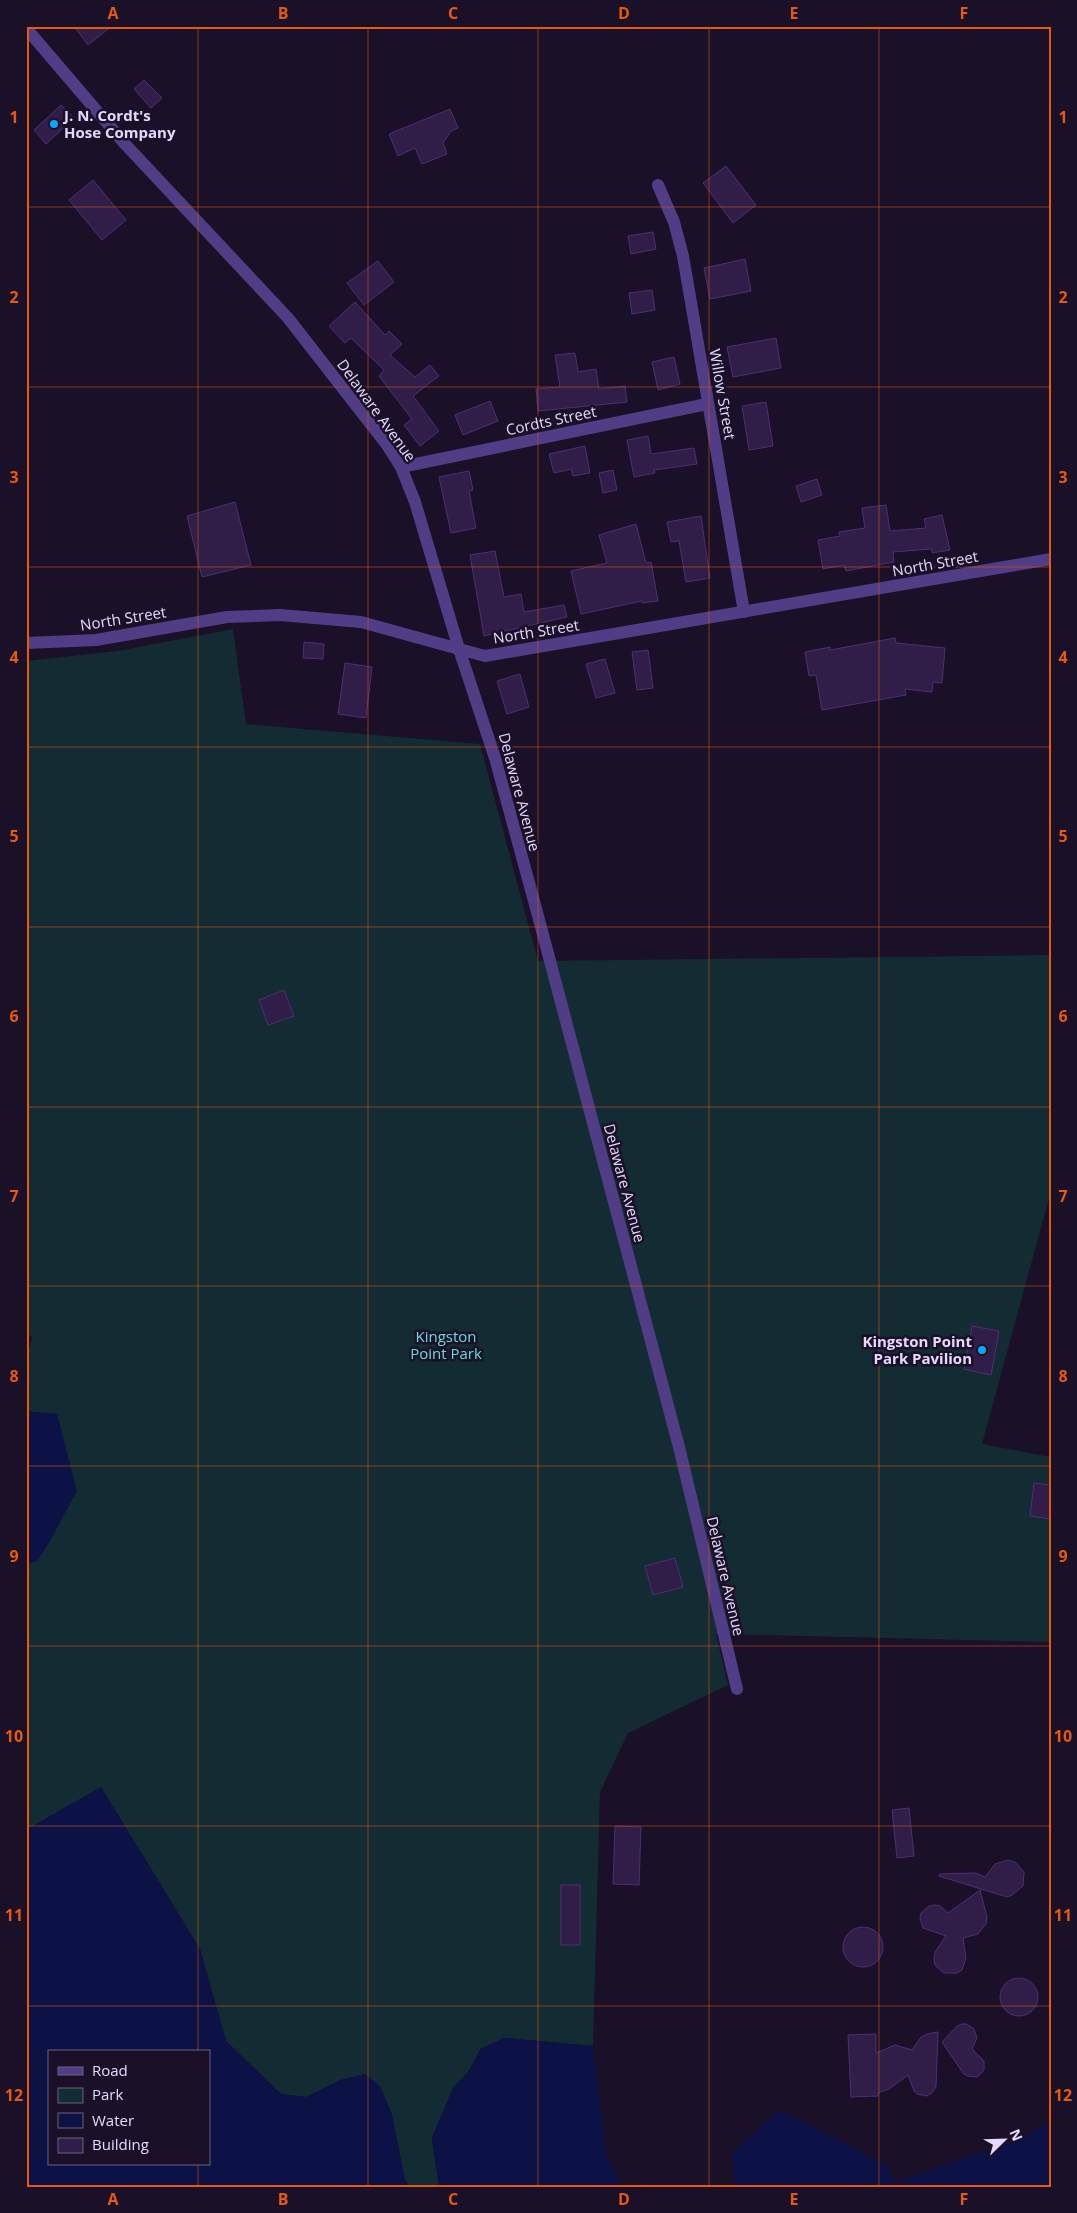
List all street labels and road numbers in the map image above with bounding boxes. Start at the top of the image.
street label: Willow Street [705,347,741,441]
street label: Delaware Avenue [333,355,421,465]
street label: Cordts Street [504,401,598,439]
street label: North Street [891,546,979,580]
street label: North Street [79,601,167,635]
street label: North Street [492,614,580,648]
street label: Delaware Avenue [495,730,545,854]
street label: Delaware Avenue [600,1121,650,1245]
street label: Delaware Avenue [703,1514,749,1638]

